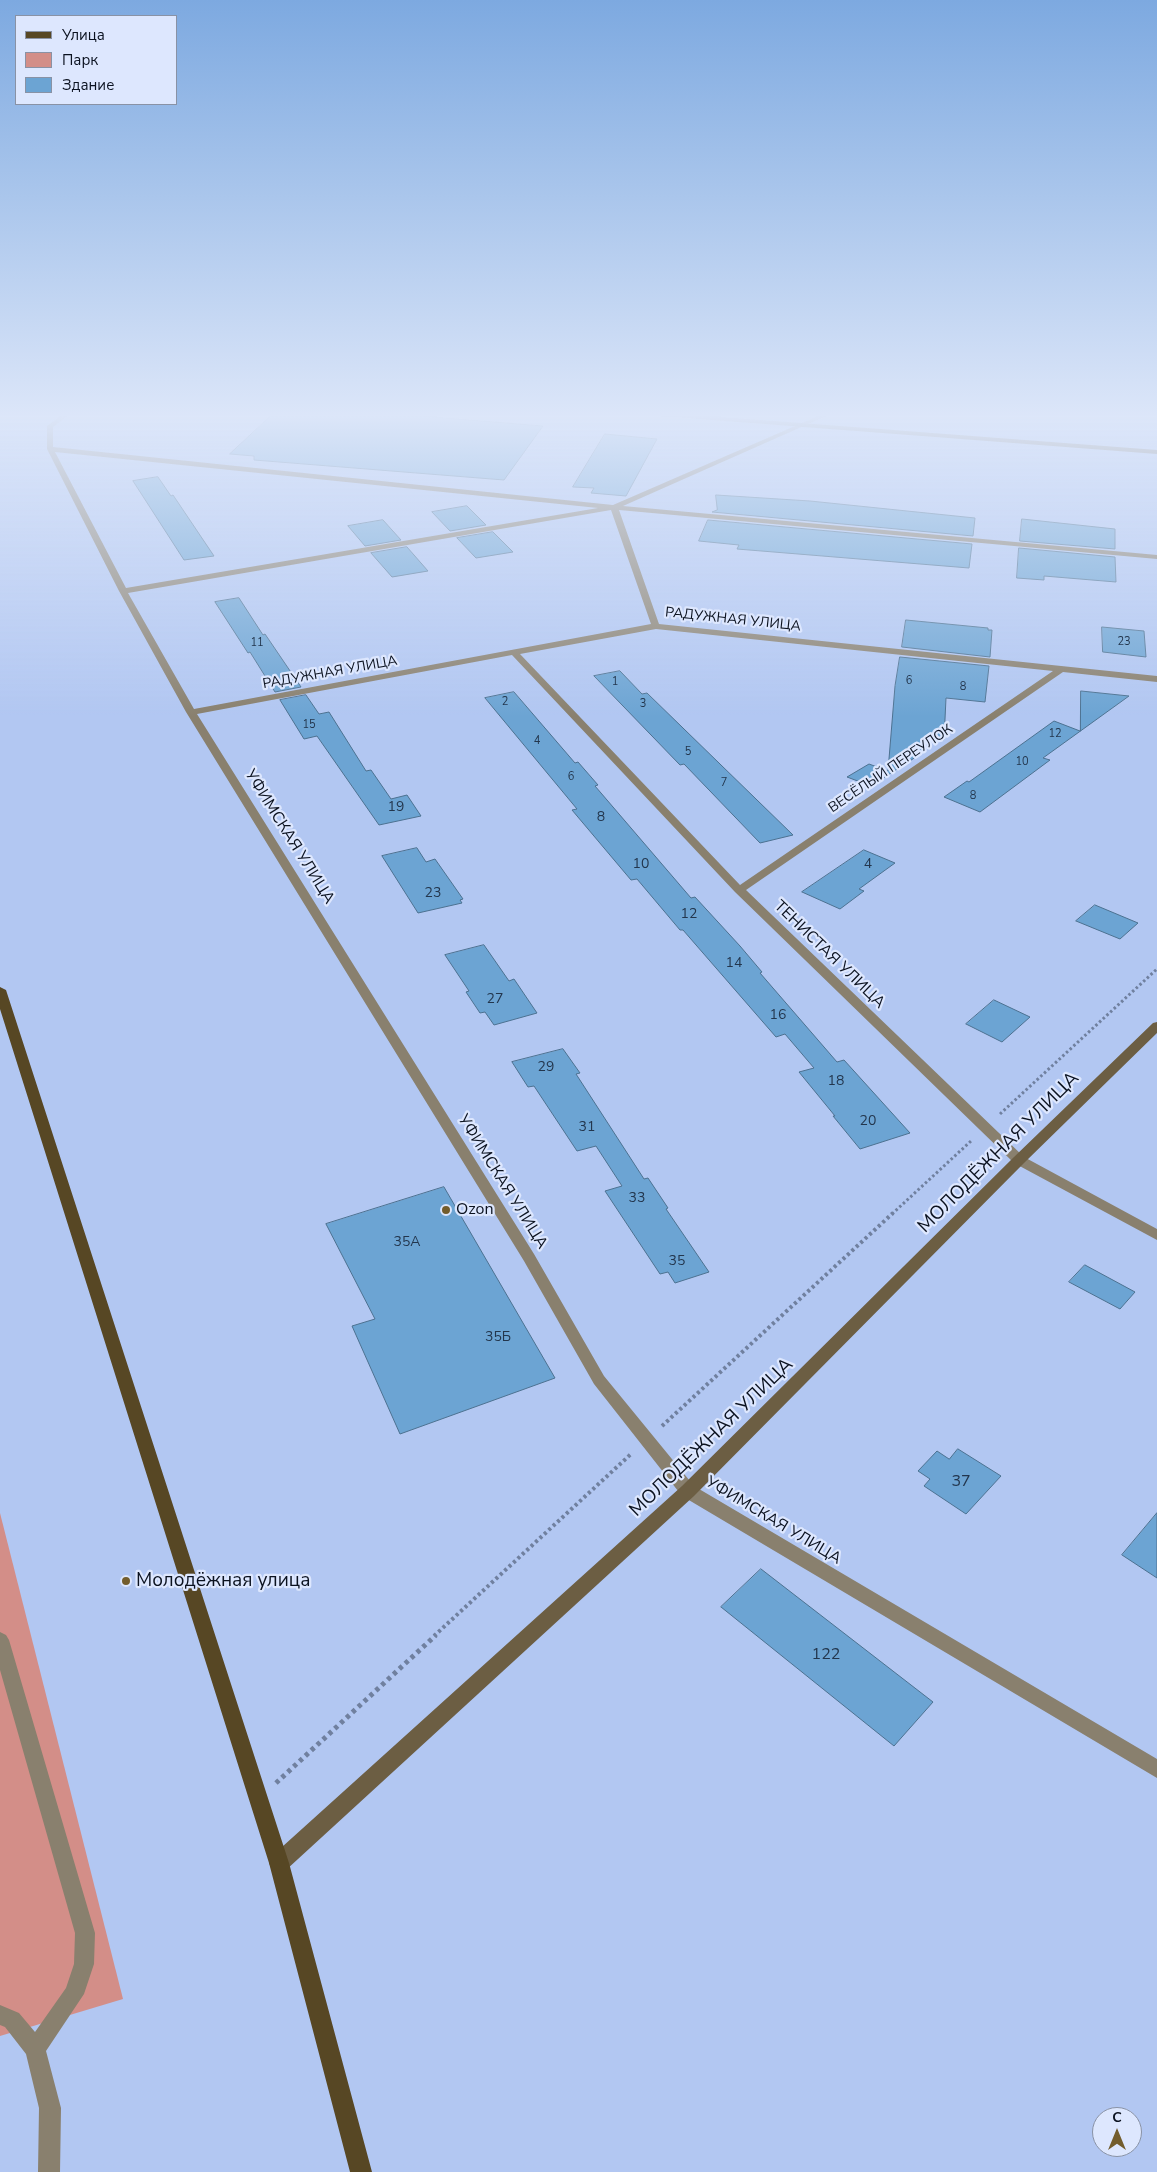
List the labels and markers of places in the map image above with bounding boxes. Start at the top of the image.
place label: Ozon [456,1200,494,1220]
marker: Ozon [440,1204,452,1216]
place label: Молодёжная улица [136,1570,310,1592]
marker: Молодёжная улица [120,1575,132,1587]

